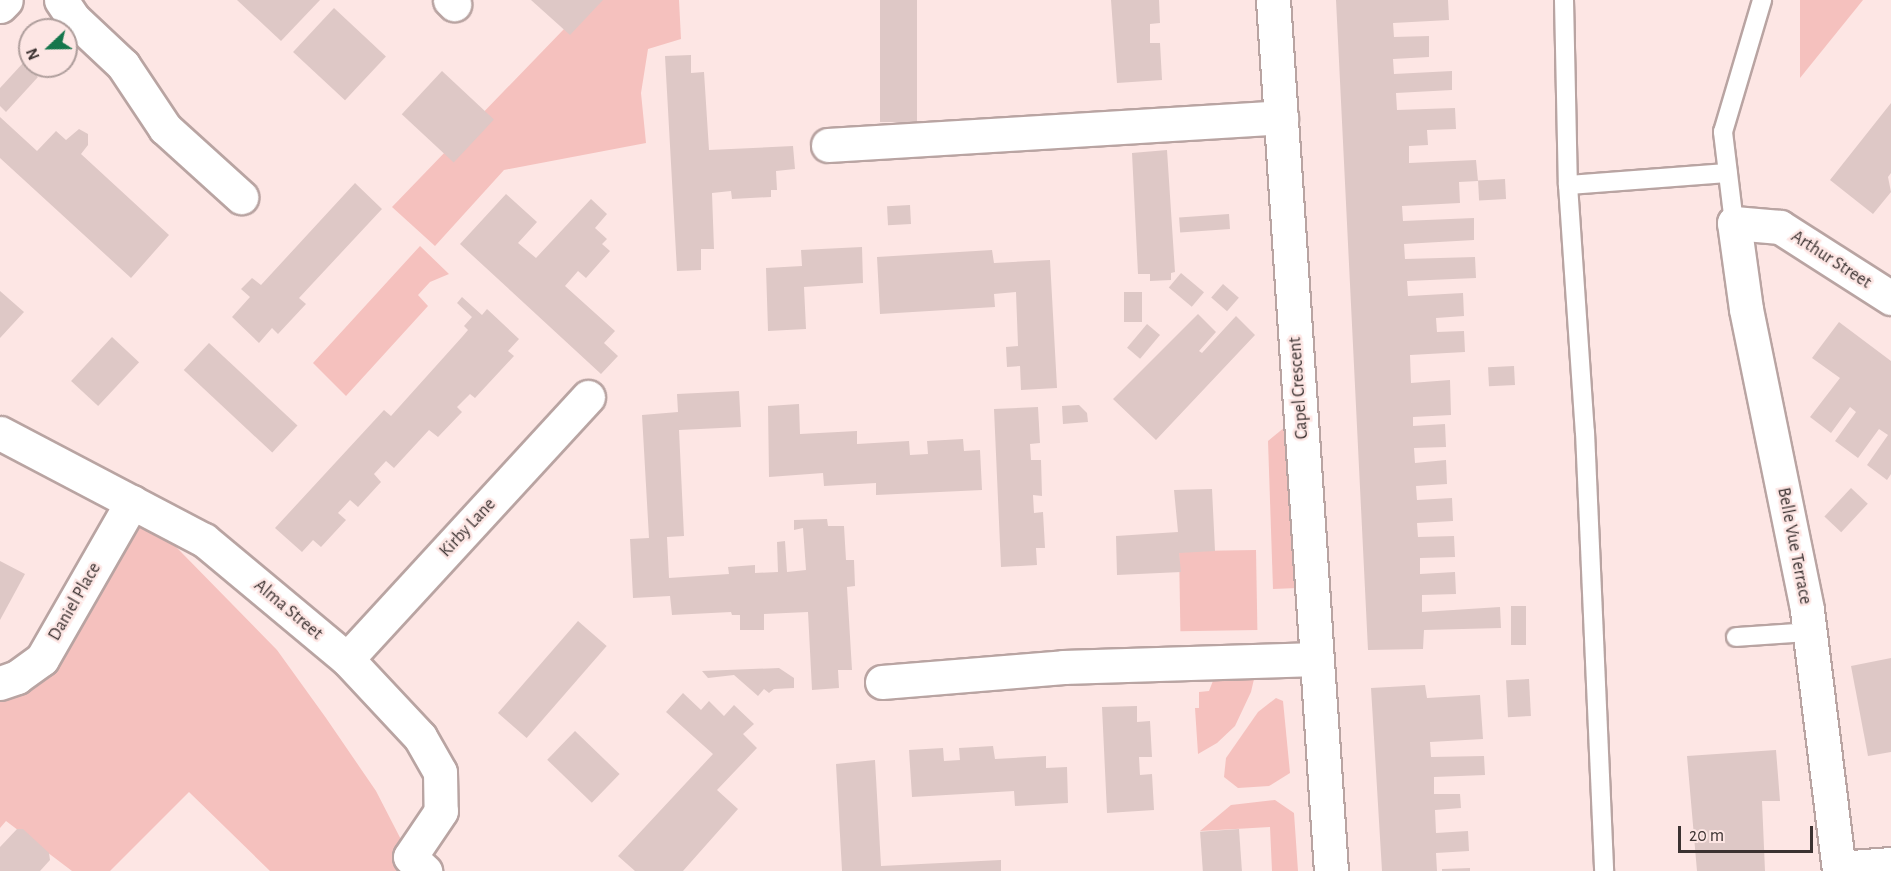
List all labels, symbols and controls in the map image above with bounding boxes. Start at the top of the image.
north arrow [18,18,78,78]
text: N [24,46,43,62]
street label: Arthur Street [1787,226,1875,294]
street label: Capel Crescent [1285,336,1313,440]
street label: Belle Vue Terrace [1772,486,1816,606]
street label: Kirby Lane [435,494,501,562]
street label: Daniel Place [44,559,106,645]
street label: Alma Street [249,575,327,645]
scale bar [1681,814,1816,852]
text: 20 m [1689,827,1724,845]

